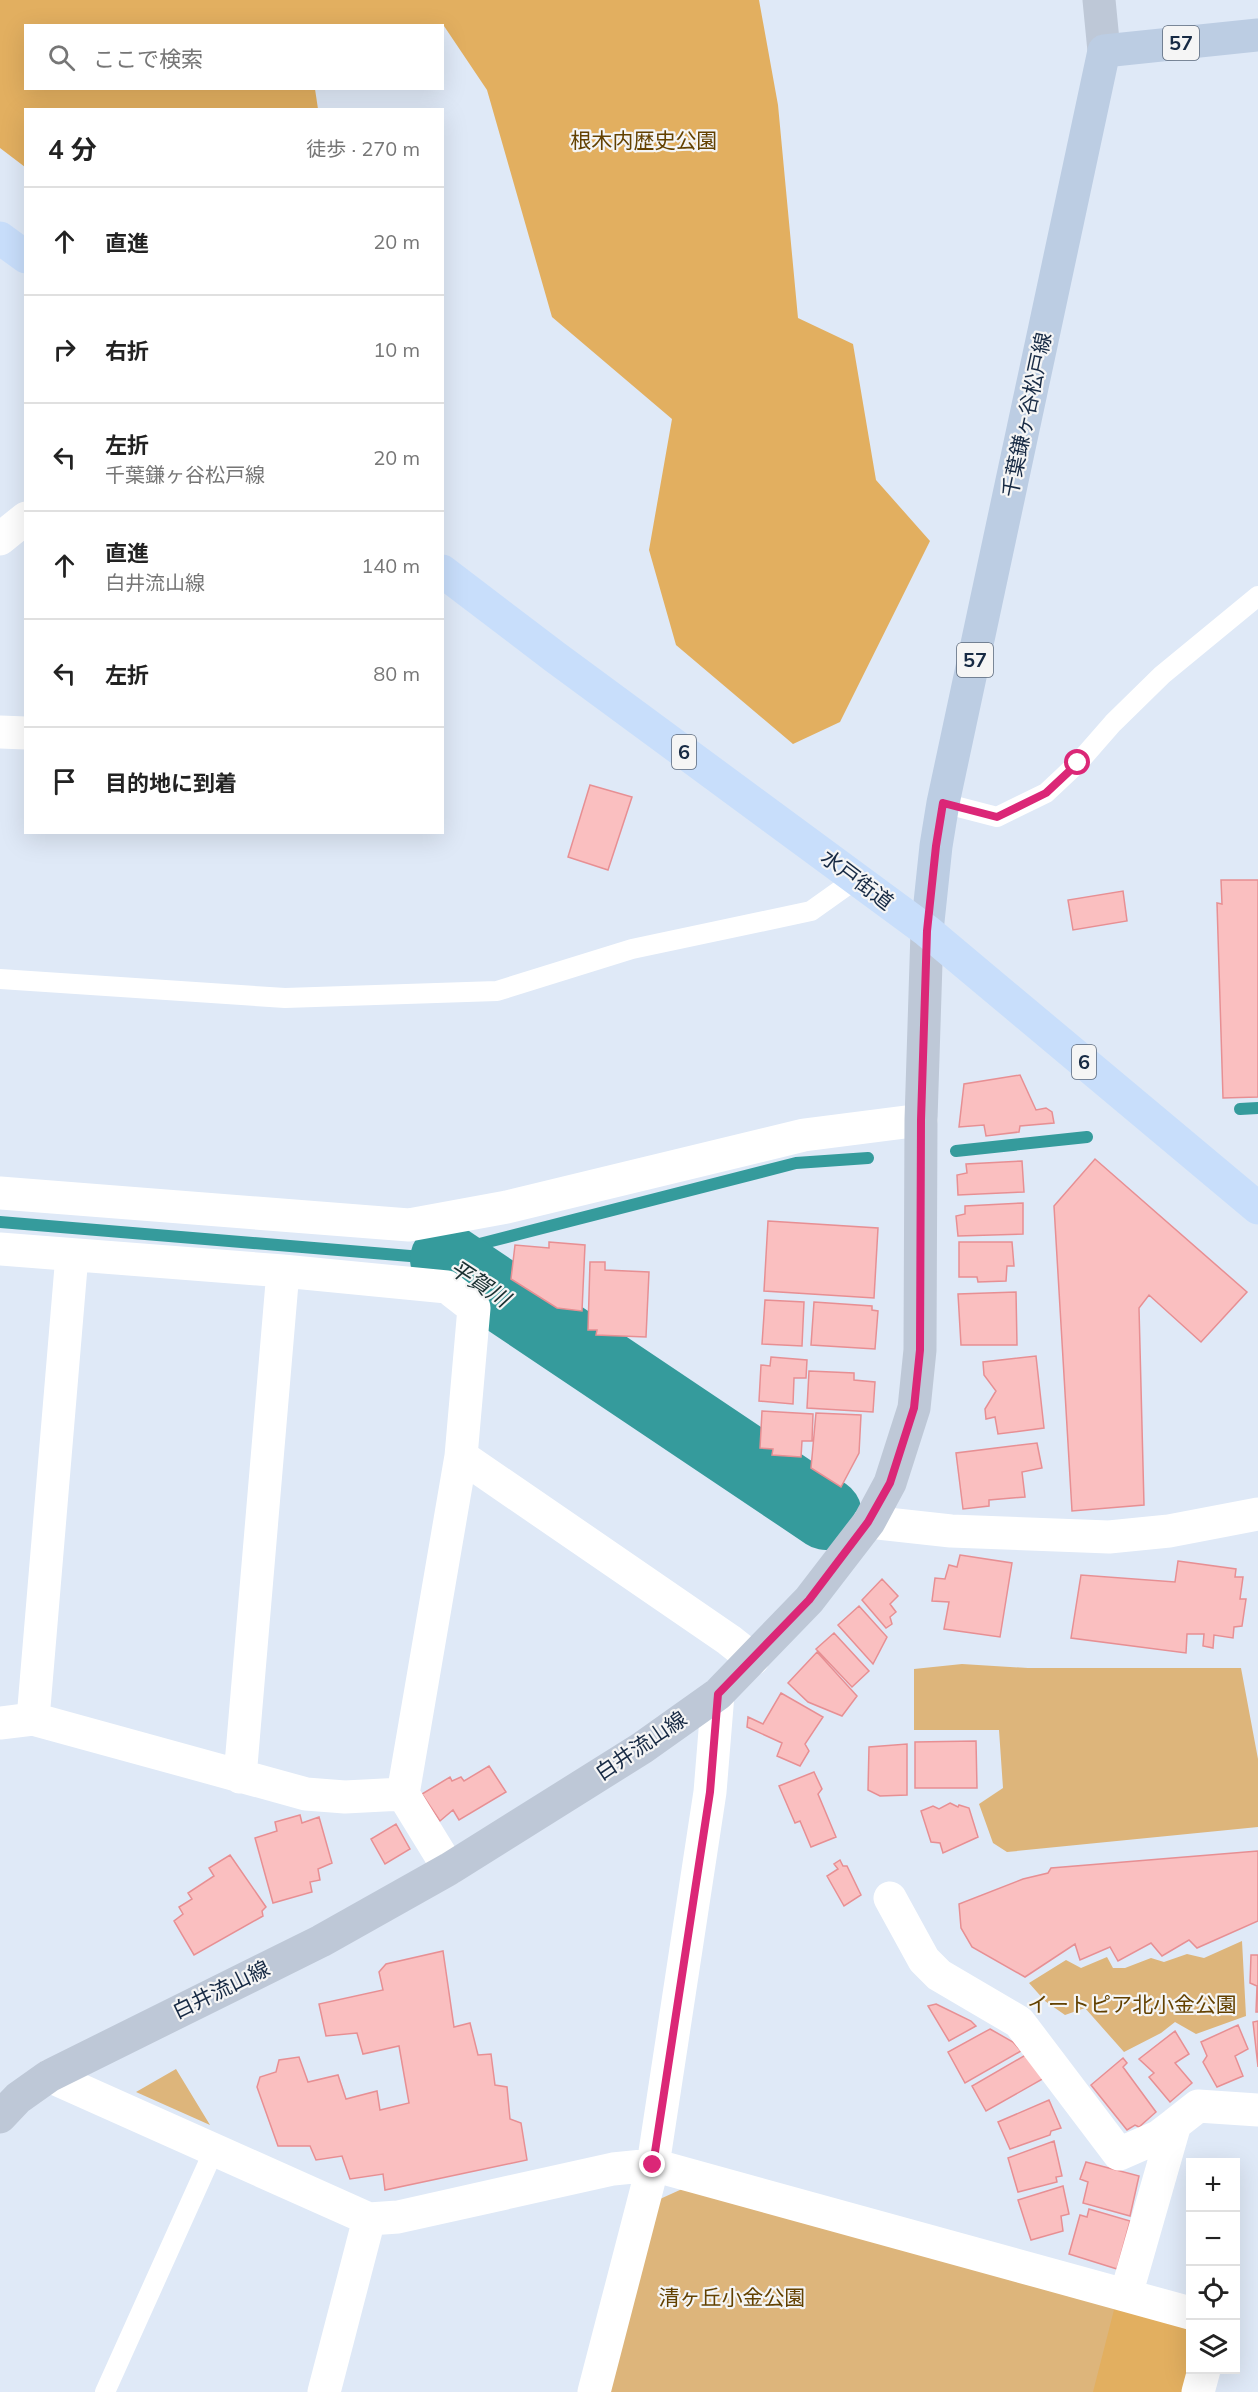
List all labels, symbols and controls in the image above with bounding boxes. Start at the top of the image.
search box [24,24,444,90]
road number: 57 [1163,26,1199,60]
icon: search [45,41,78,74]
text: ここで検索 [93,45,203,73]
park label: 根木内歴史公園 [571,127,718,153]
text: 4 分 [48,133,97,166]
text: 徒歩 · 270 m [306,136,420,161]
icon: ahead [48,225,81,258]
text: 直進 [105,229,149,257]
text: 20 m [373,229,420,254]
street label: 千葉鎌ヶ谷松戸線 [996,330,1056,500]
icon: right [48,333,81,366]
text: 右折 [105,337,149,365]
text: 10 m [373,337,420,362]
text: 左折 [105,431,149,459]
icon: left [48,441,81,474]
text: 20 m [373,445,420,470]
text: 千葉鎌ヶ谷松戸線 [105,462,265,487]
text: 直進 [105,539,149,567]
icon: ahead [48,549,81,582]
text: 140 m [361,553,420,578]
text: 白井流山線 [105,570,205,595]
road number: 57 [957,643,993,677]
icon: left [48,657,81,690]
text: 左折 [105,661,149,689]
text: 80 m [373,661,420,686]
road number: 6 [672,735,696,769]
route start [1064,749,1090,775]
icon: arrive [48,765,81,798]
text: 目的地に到着 [105,769,237,797]
street label: 水戸街道 [816,844,899,915]
road number: 6 [1072,1045,1096,1079]
water label: 平賀川 [445,1253,517,1314]
street label: 白井流山線 [590,1705,691,1785]
street label: 白井流山線 [168,1954,273,2024]
park label: イートピア北小金公園 [1027,1991,1237,2017]
route end [639,2151,665,2177]
map controls [1186,2158,1240,2374]
button: + [1186,2158,1240,2212]
button: − [1186,2212,1240,2266]
button: locate [1186,2266,1240,2320]
park label: 清ヶ丘小金公園 [659,2284,806,2310]
button: layers [1186,2320,1240,2374]

